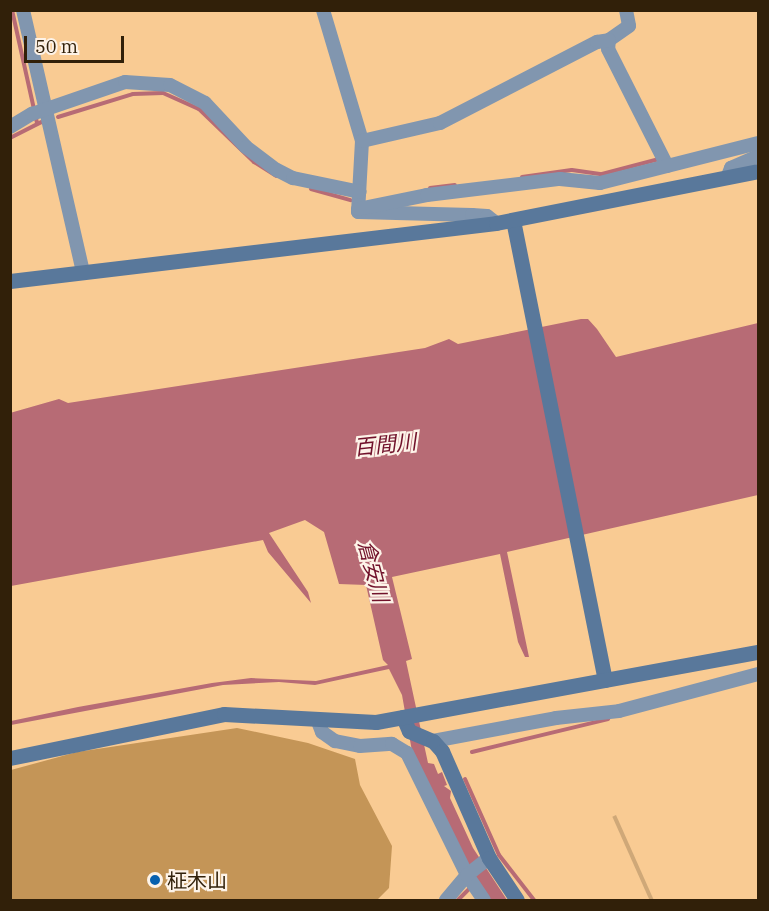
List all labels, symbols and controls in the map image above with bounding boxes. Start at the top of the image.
scale bar [27,24,128,62]
text: 50 m [35,35,78,58]
water label: 百間川 [352,428,418,460]
water label: 倉安川 [354,537,394,605]
place label: 柾木山 [167,868,227,892]
marker: 柾木山 [148,873,162,887]

